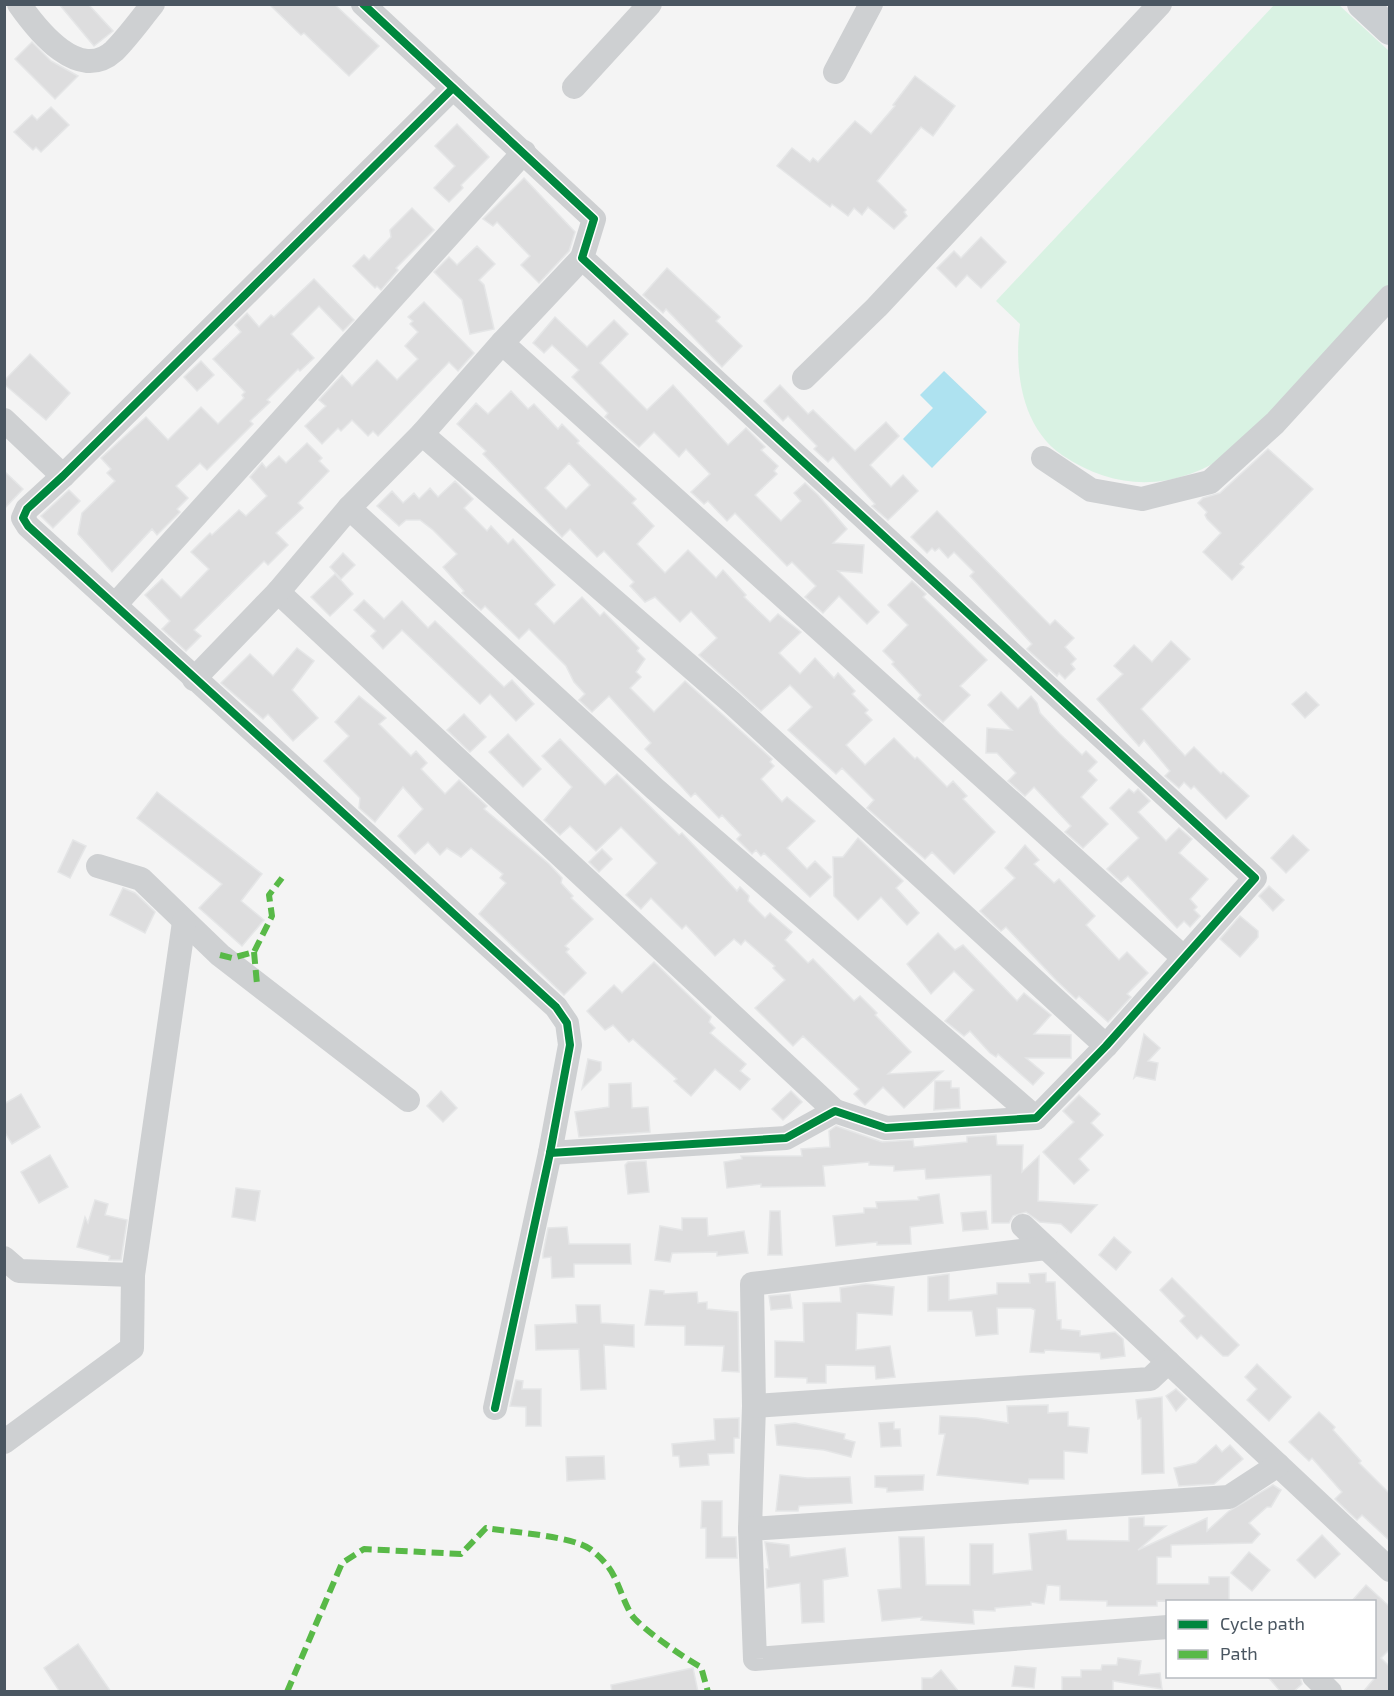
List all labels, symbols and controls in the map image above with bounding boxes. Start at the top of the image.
legend [1166,1600,1376,1678]
text: Cycle path [1220,1612,1305,1634]
text: Path [1220,1642,1258,1664]

